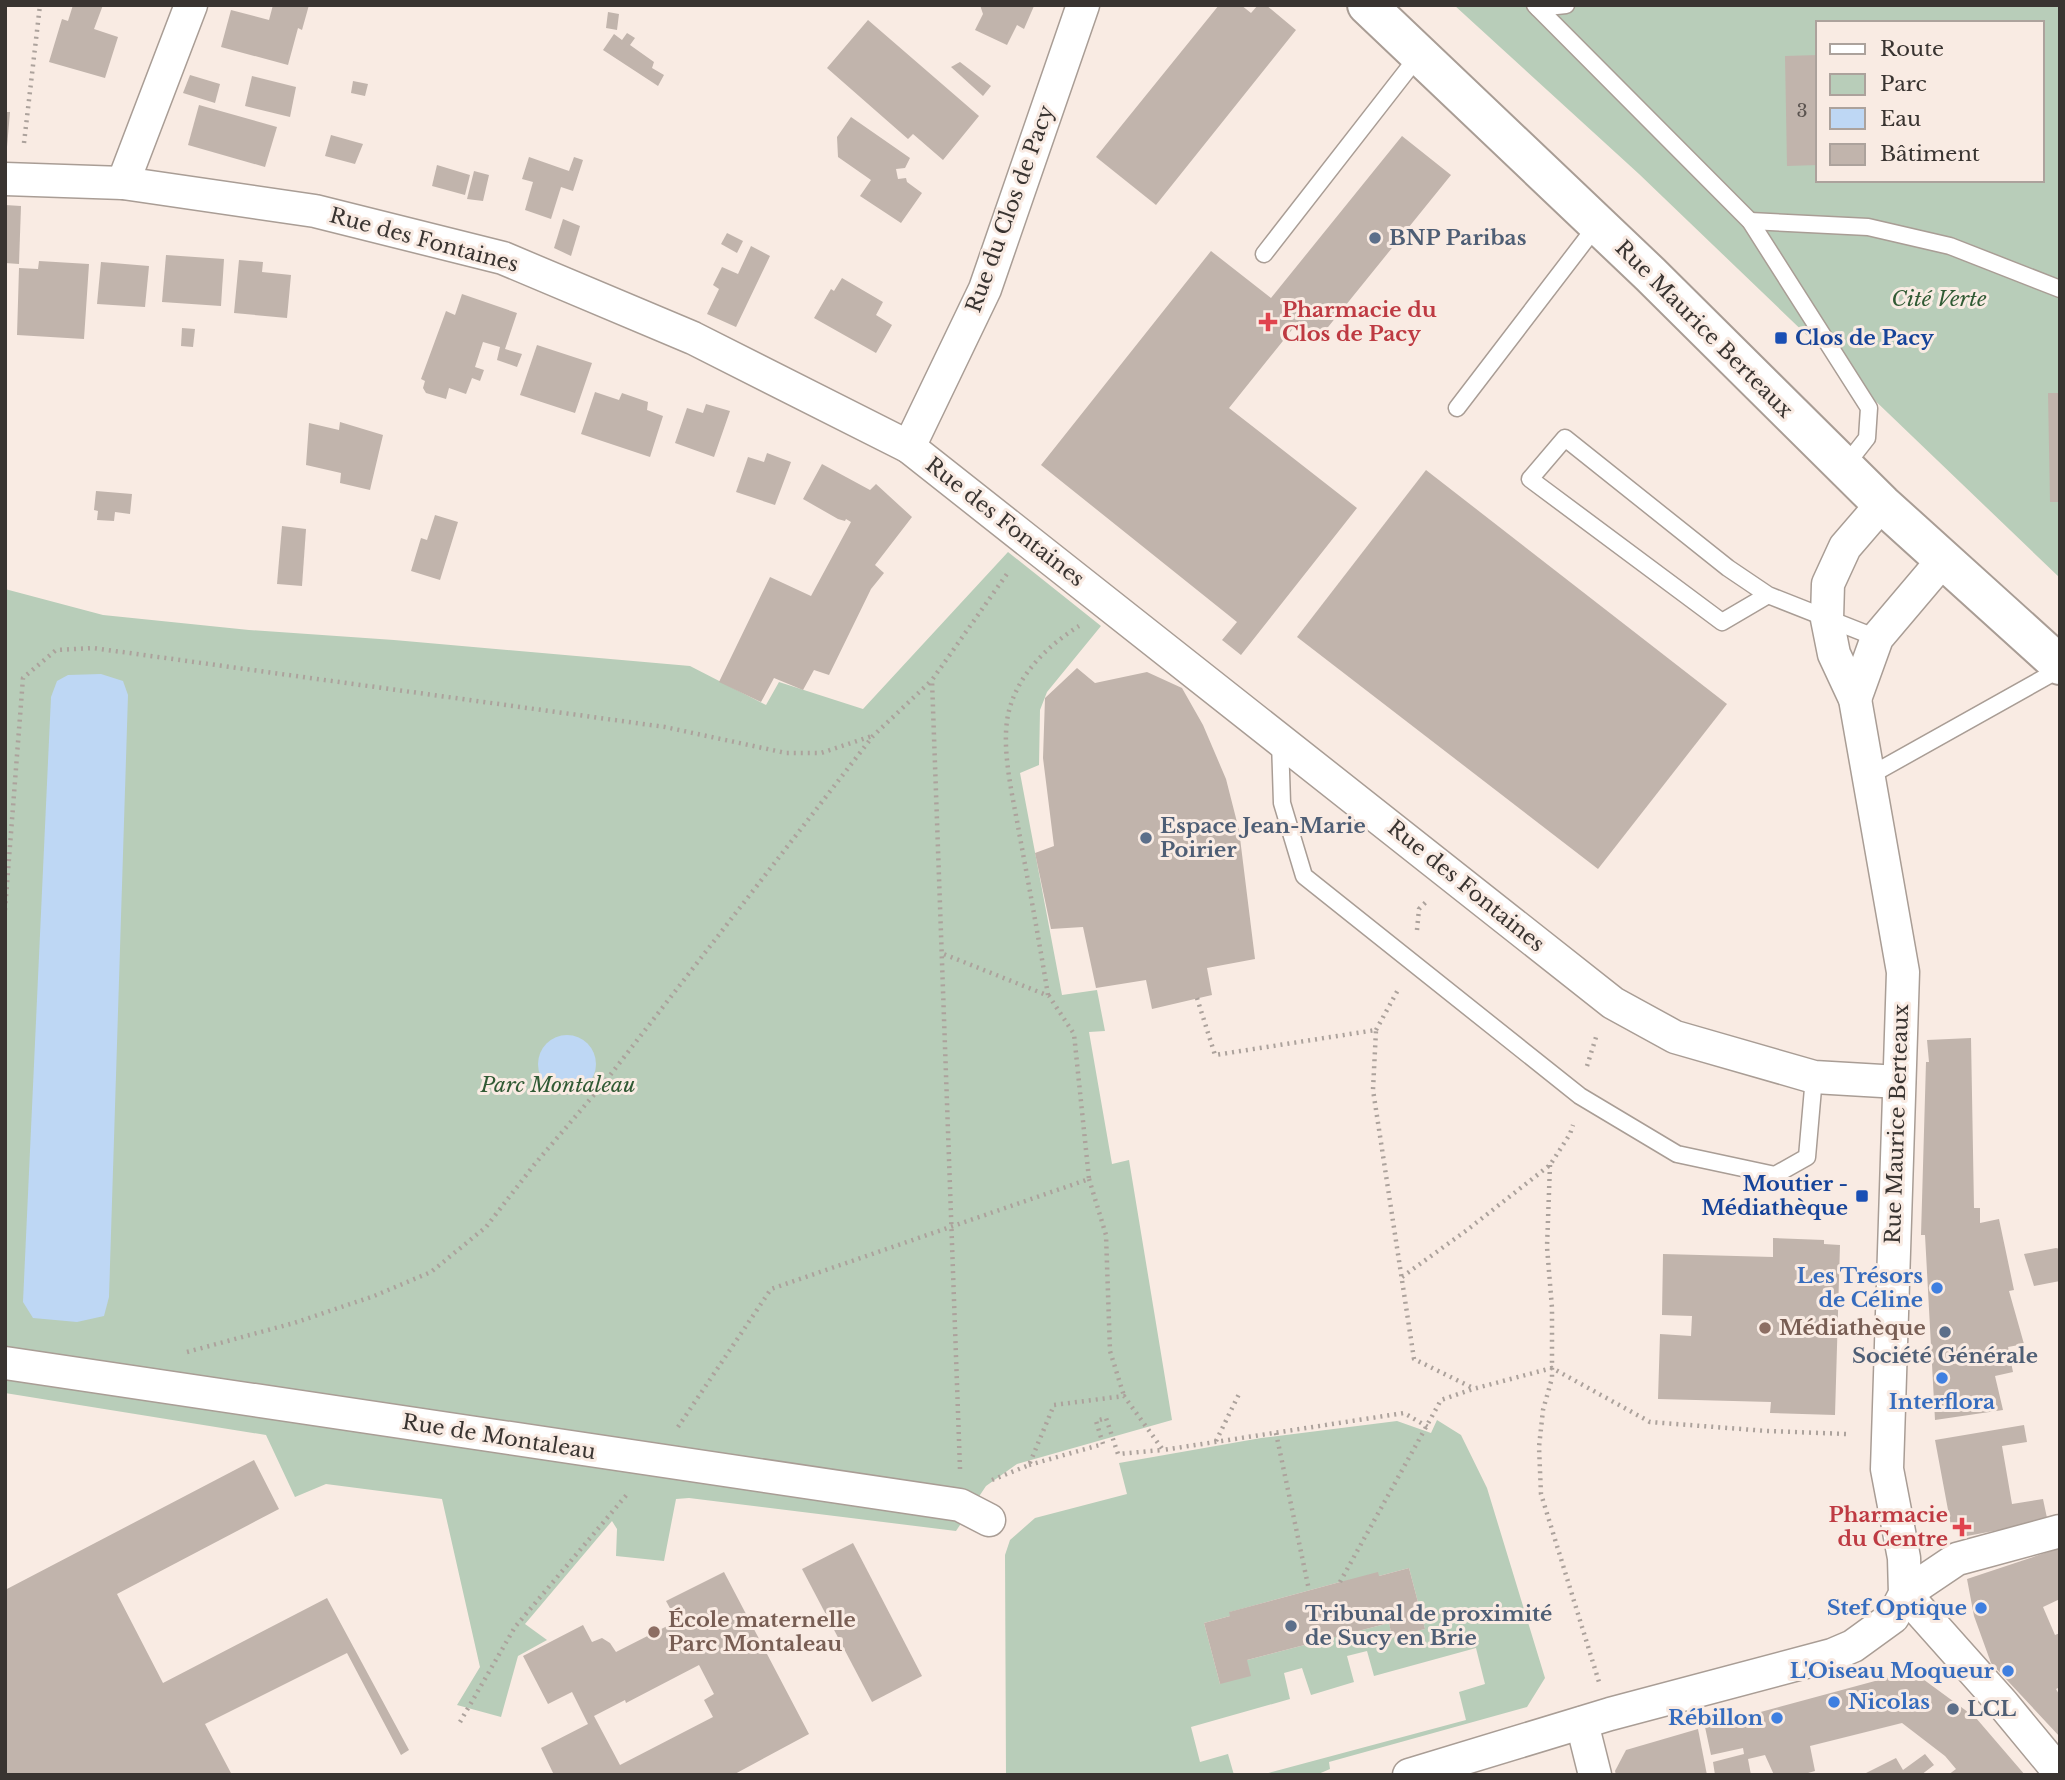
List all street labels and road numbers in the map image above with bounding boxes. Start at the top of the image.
street label: Rue du Clos de Pacy [960,101,1060,316]
street label: Rue des Fontaines [327,202,521,278]
street label: Rue Maurice Berteaux [1610,235,1798,423]
street label: Rue des Fontaines [920,452,1090,592]
street label: Rue des Fontaines [1382,815,1550,957]
street label: Rue Maurice Berteaux [1880,1003,1914,1245]
street label: Rue de Montaleau [400,1409,598,1465]

